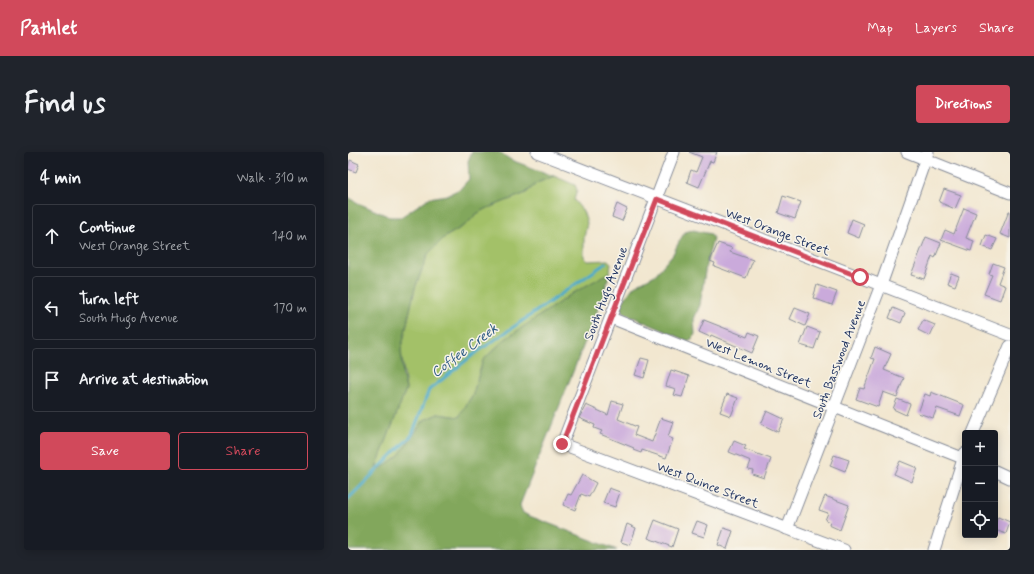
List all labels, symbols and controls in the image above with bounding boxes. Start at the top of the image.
text: Pathlet [20,16,77,41]
text: Map [867,19,893,37]
text: Layers [915,19,957,37]
text: Share [979,19,1014,37]
button: Directions [916,85,1010,123]
text: Find us [24,86,105,123]
text: 4 min [40,167,81,189]
text: Walk · 310 m [237,170,308,187]
street label: West Orange Street [722,205,833,261]
text: Continue [79,218,135,238]
icon: ahead [41,225,63,247]
text: 140 m [272,228,307,245]
text: West Orange Street [79,238,190,255]
street label: South Hugo Avenue [581,244,634,344]
route start [851,268,869,286]
text: Turn left [79,290,139,310]
icon: left [41,297,63,319]
street label: South Basswood Avenue [809,297,870,422]
text: 170 m [273,300,307,317]
text: South Hugo Avenue [79,310,178,327]
water label: Coffee Creek [428,320,502,382]
street label: West Lemon Street [703,334,814,393]
icon: arrive [41,369,63,391]
text: Arrive at destination [79,370,208,390]
map controls [962,430,998,538]
button: + [962,430,998,466]
button: Save [40,432,170,470]
button: Share [178,432,308,470]
route end [553,435,571,453]
street label: West Quince Street [654,458,761,513]
button: − [962,466,998,502]
button: locate [962,502,998,538]

